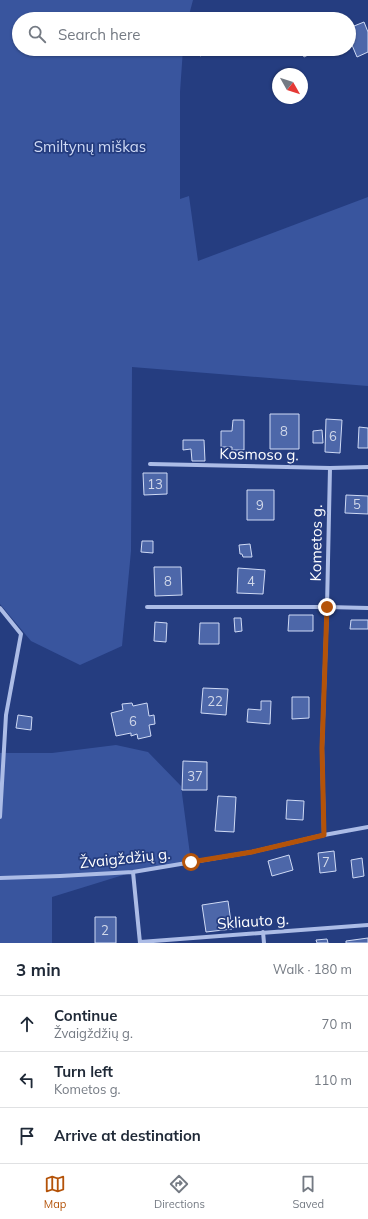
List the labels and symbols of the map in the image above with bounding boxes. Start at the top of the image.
north arrow [272,68,308,104]
park label: Smiltynų miškas [34,137,146,156]
house number: 8 [280,423,288,439]
house number: 6 [329,428,337,444]
street label: Kosmoso g. [219,444,299,464]
house number: 13 [147,476,163,492]
house number: 5 [353,496,361,512]
house number: 9 [256,497,264,513]
street label: Kometos g. [306,504,326,582]
house number: 8 [164,573,172,589]
house number: 4 [247,573,255,589]
route end [318,598,336,616]
house number: 22 [207,693,223,709]
house number: 6 [129,713,137,729]
house number: 37 [187,768,203,784]
street label: Žvaigždžių g. [79,844,171,872]
route start [182,853,200,871]
house number: 7 [322,854,330,870]
street label: Skliauto g. [216,909,290,933]
house number: 2 [101,922,109,938]

